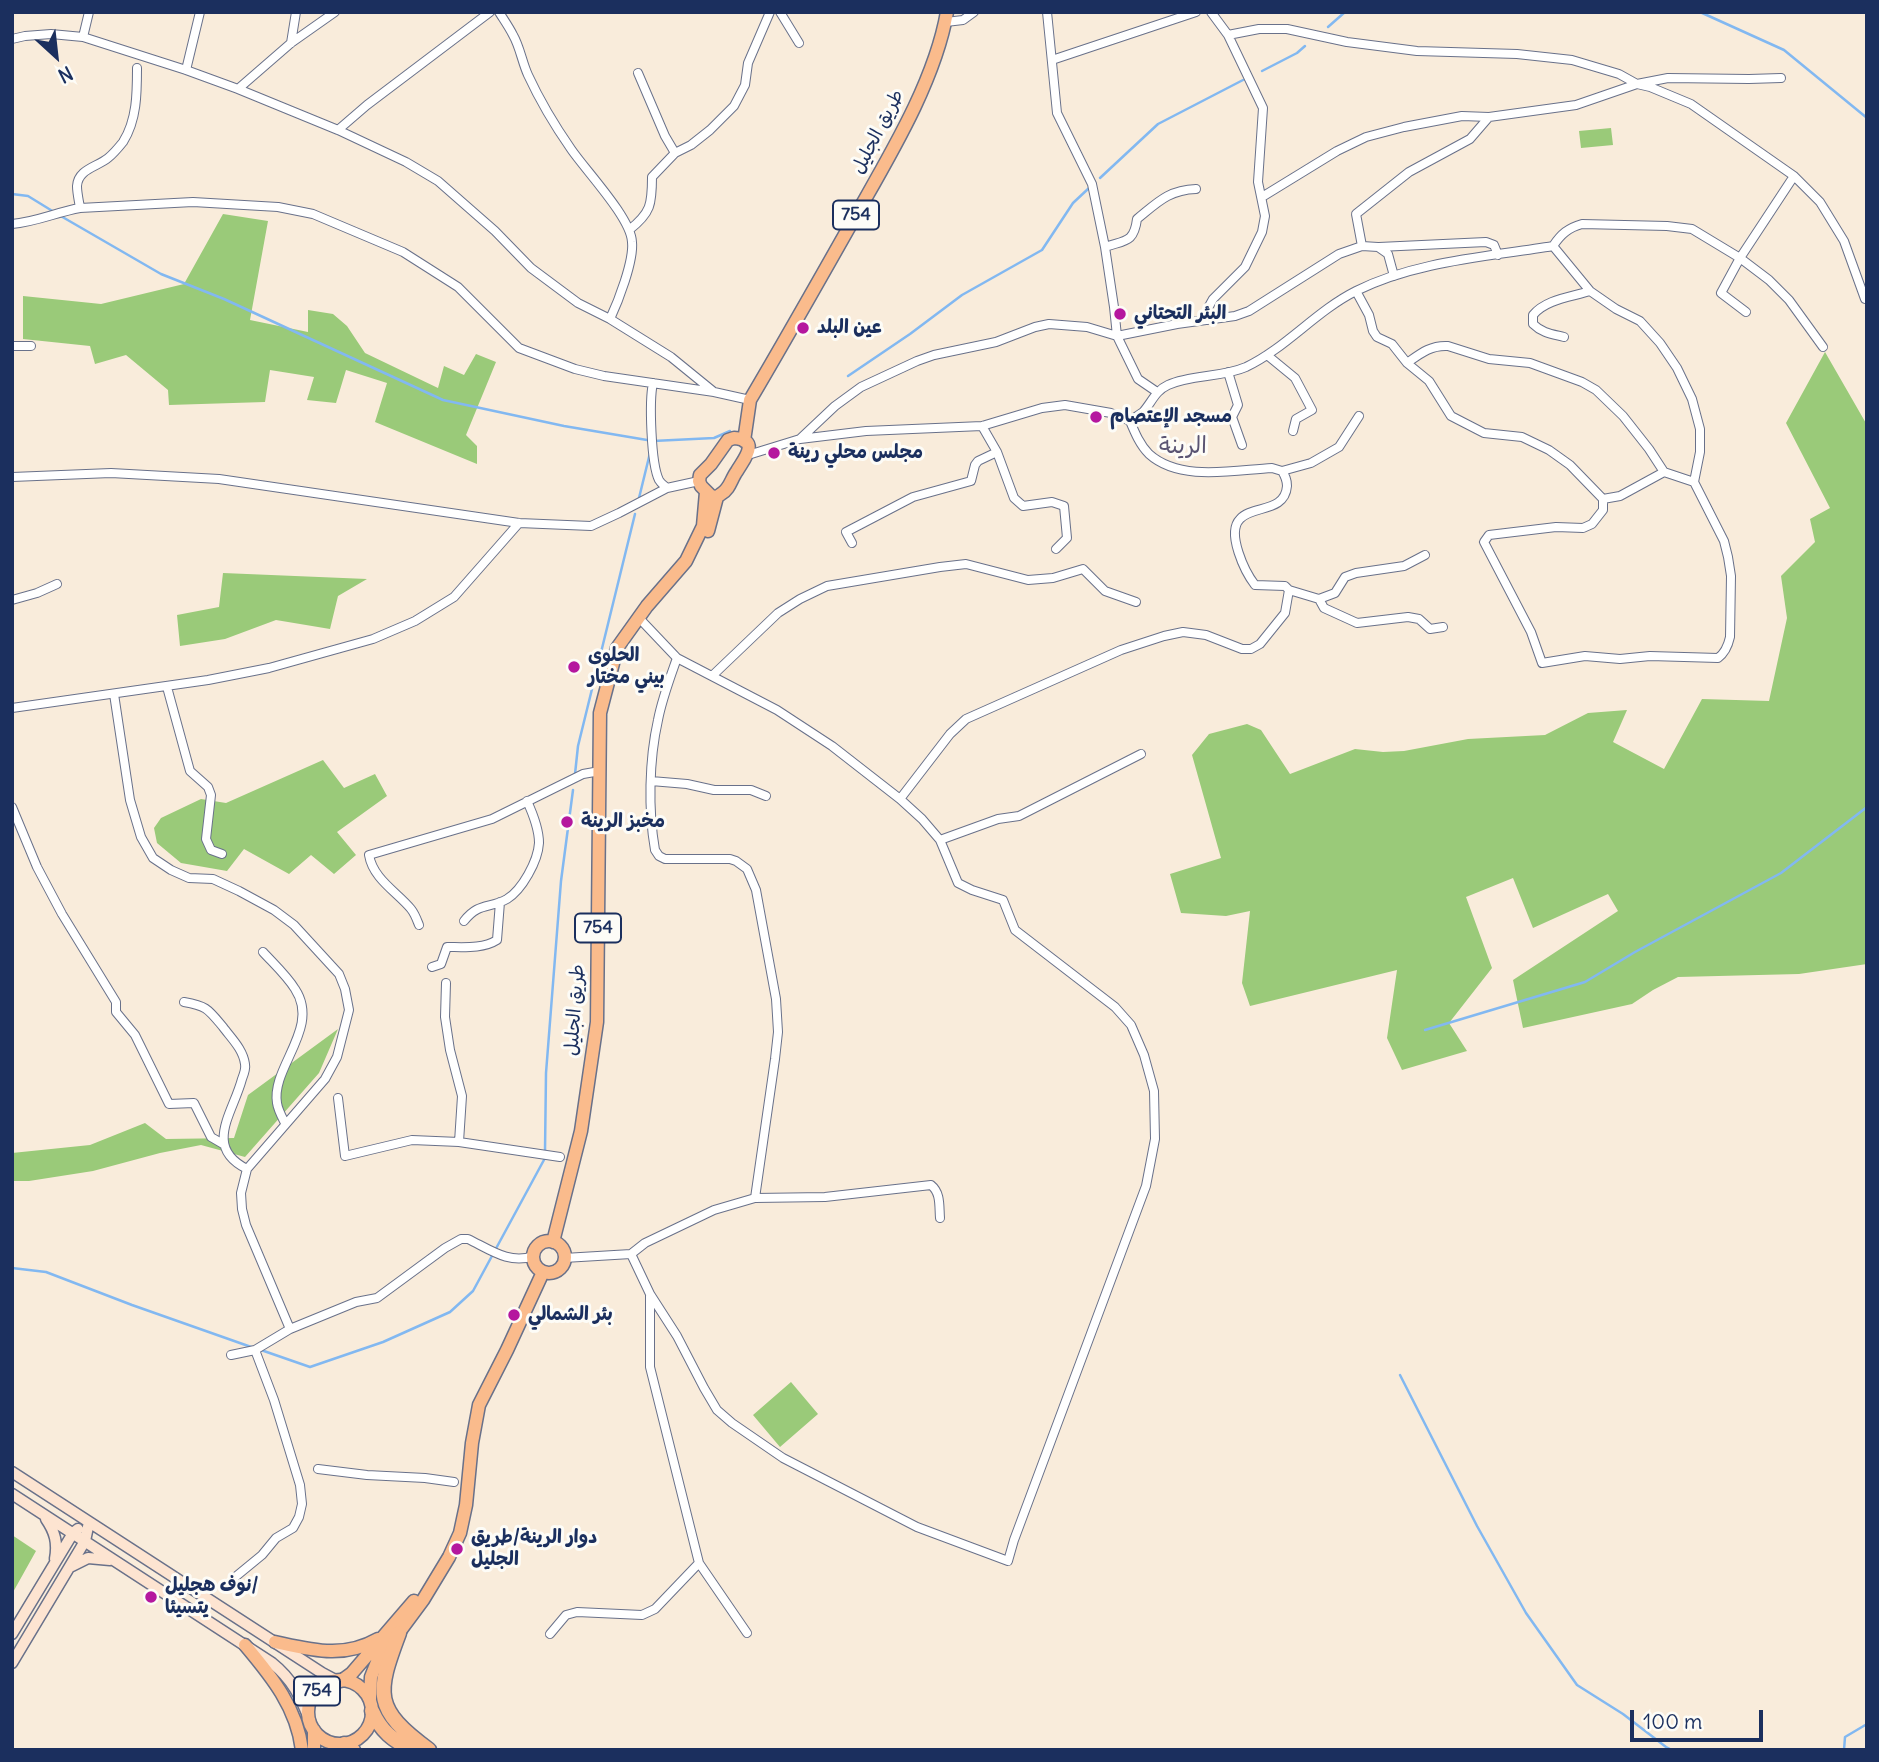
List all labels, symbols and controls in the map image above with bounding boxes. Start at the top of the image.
north arrow [21,21,91,91]
text: N [54,61,77,88]
street label: طريق الجليل [847,86,909,178]
road number: 754 [833,200,879,230]
place label: البئر التحتاني [1134,303,1226,325]
marker: البئر التحتاني [1112,306,1128,322]
place label: عين البلد [817,317,882,339]
marker: عين البلد [795,320,811,336]
place label: مسجد الإعتصام [1110,406,1232,428]
marker: مسجد الإعتصام [1088,409,1104,425]
district label: الرينة [1159,432,1207,460]
place label: مجلس محلي رينة [788,442,923,464]
marker: مجلس محلي رينة [766,445,782,461]
place label: الحلوى بيني مختار [588,645,665,689]
marker: الحلوى بيني مختار [566,659,582,675]
place label: مخبز الرينة [581,811,665,833]
marker: مخبز الرينة [559,814,575,830]
road number: 754 [575,914,621,943]
street label: طريق الجليل [560,963,590,1057]
place label: بئر الشمالي [528,1304,613,1326]
marker: بئر الشمالي [506,1307,522,1323]
place label: دوار الرينة/طريق الجليل [471,1527,597,1571]
marker: دوار الرينة/طريق الجليل [449,1541,465,1557]
place label: نوف هجليل/ يتسيئا [165,1575,258,1619]
marker: نوف هجليل/ يتسيئا [143,1589,159,1605]
road number: 754 [294,1676,340,1706]
scale bar [1634,1696,1767,1740]
text: 100 m [1643,1708,1702,1735]

